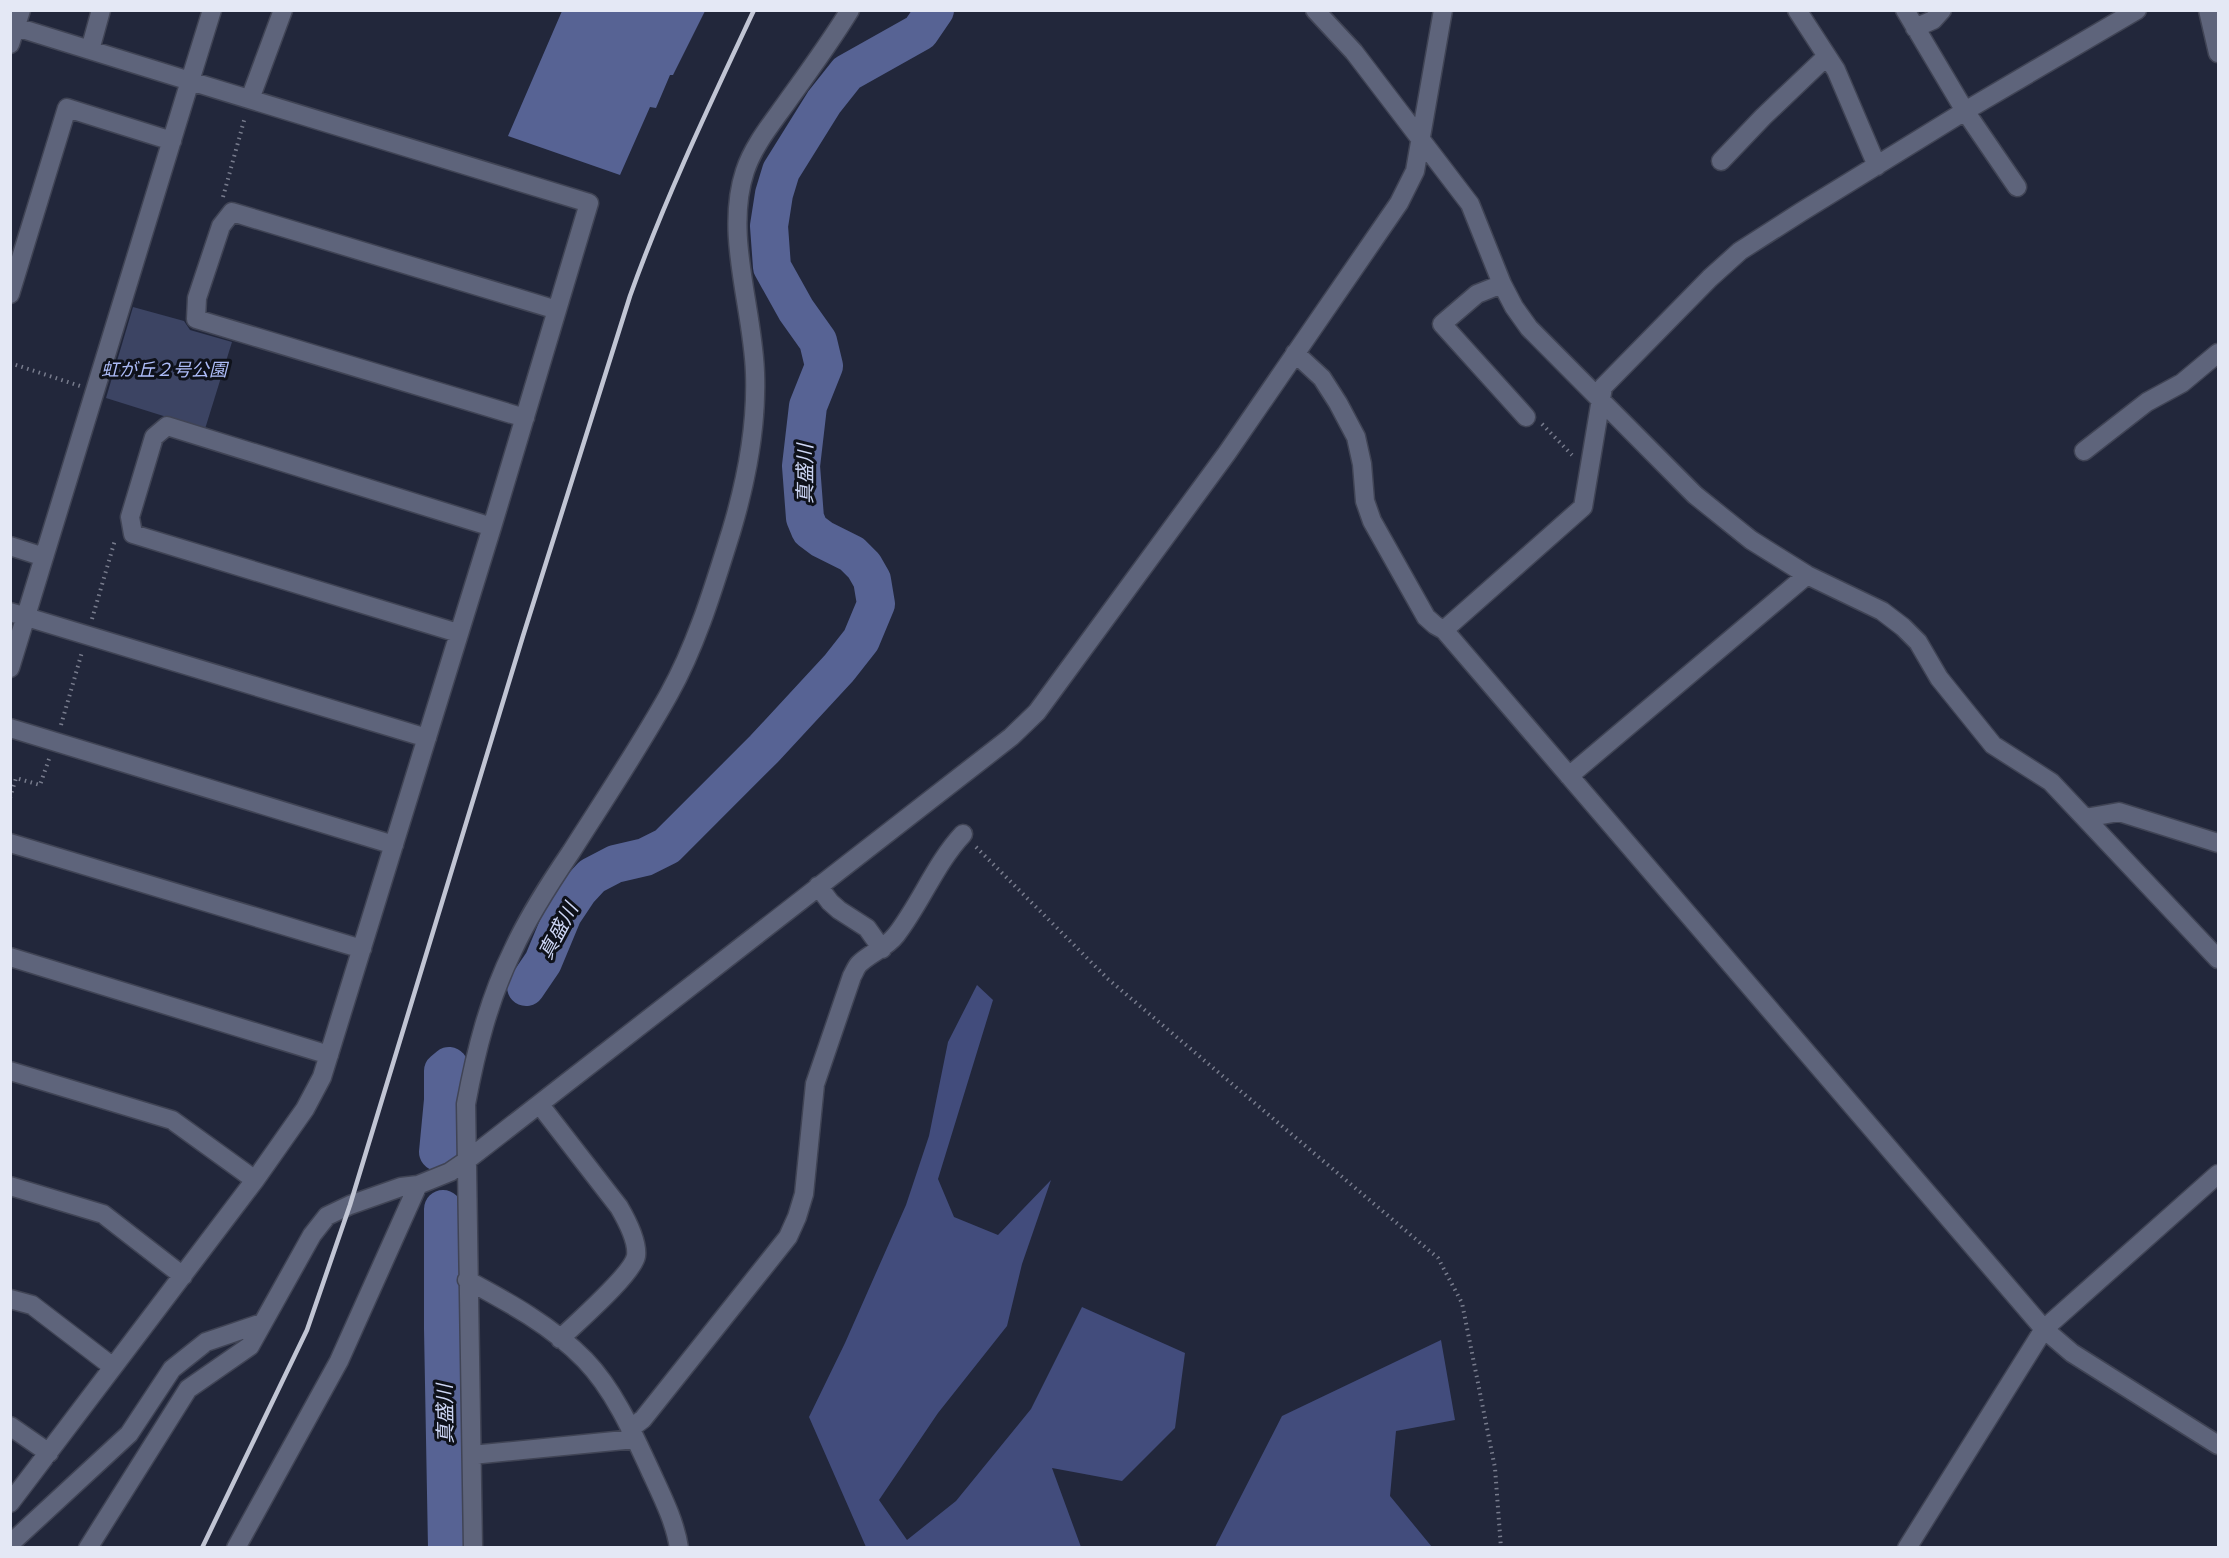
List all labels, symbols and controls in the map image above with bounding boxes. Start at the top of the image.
park label: 虹が丘２号公園 [101,359,230,380]
water label: 真盛川 [793,442,817,504]
water label: 真盛川 [533,897,584,963]
water label: 真盛川 [432,1382,458,1444]

